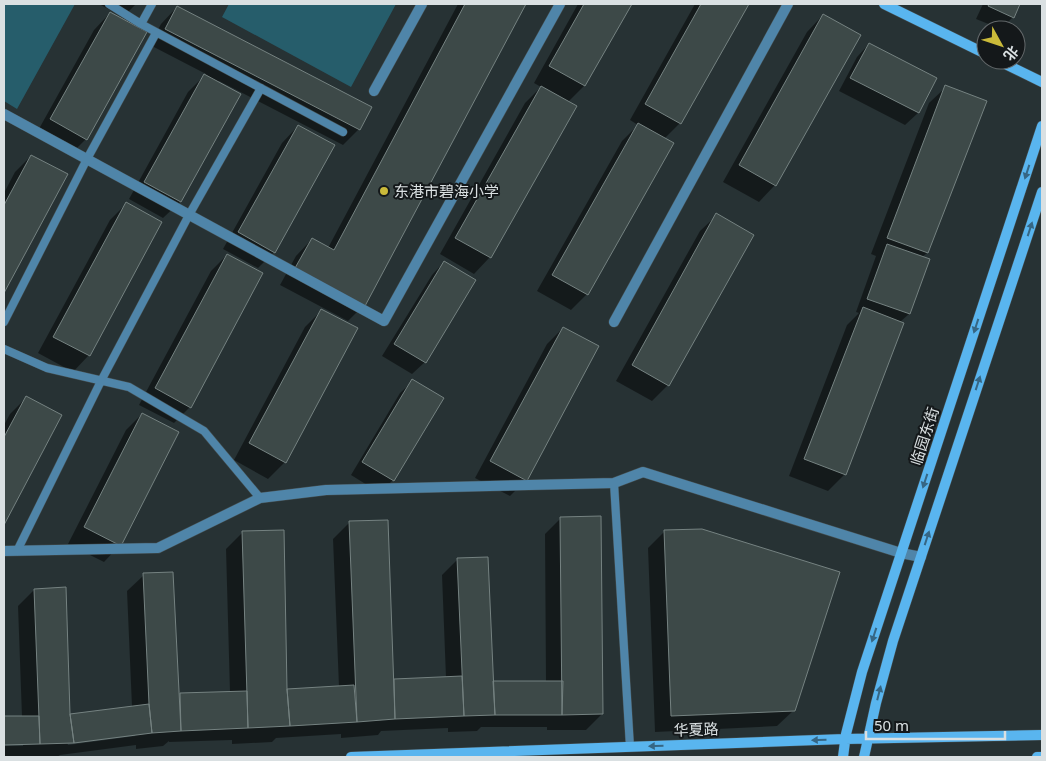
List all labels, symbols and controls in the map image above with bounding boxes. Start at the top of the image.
north arrow [976,20,1026,70]
text: 北 [1000,42,1023,65]
one-way arrow [1023,165,1031,180]
place label: 东港市碧海小学 [394,181,499,201]
marker: 东港市碧海小学 [378,185,390,197]
one-way arrow [1027,222,1034,237]
one-way arrow [972,319,979,334]
one-way arrow [975,376,983,391]
street label: 临园东街 [905,404,943,468]
one-way arrow [921,473,929,488]
one-way arrow [924,530,931,545]
one-way arrow [870,628,878,643]
one-way arrow [875,685,883,700]
scale bar [866,708,1005,740]
text: 50 m [874,715,909,735]
street label: 华夏路 [673,718,719,740]
one-way arrow [810,736,826,744]
one-way arrow [648,742,664,750]

